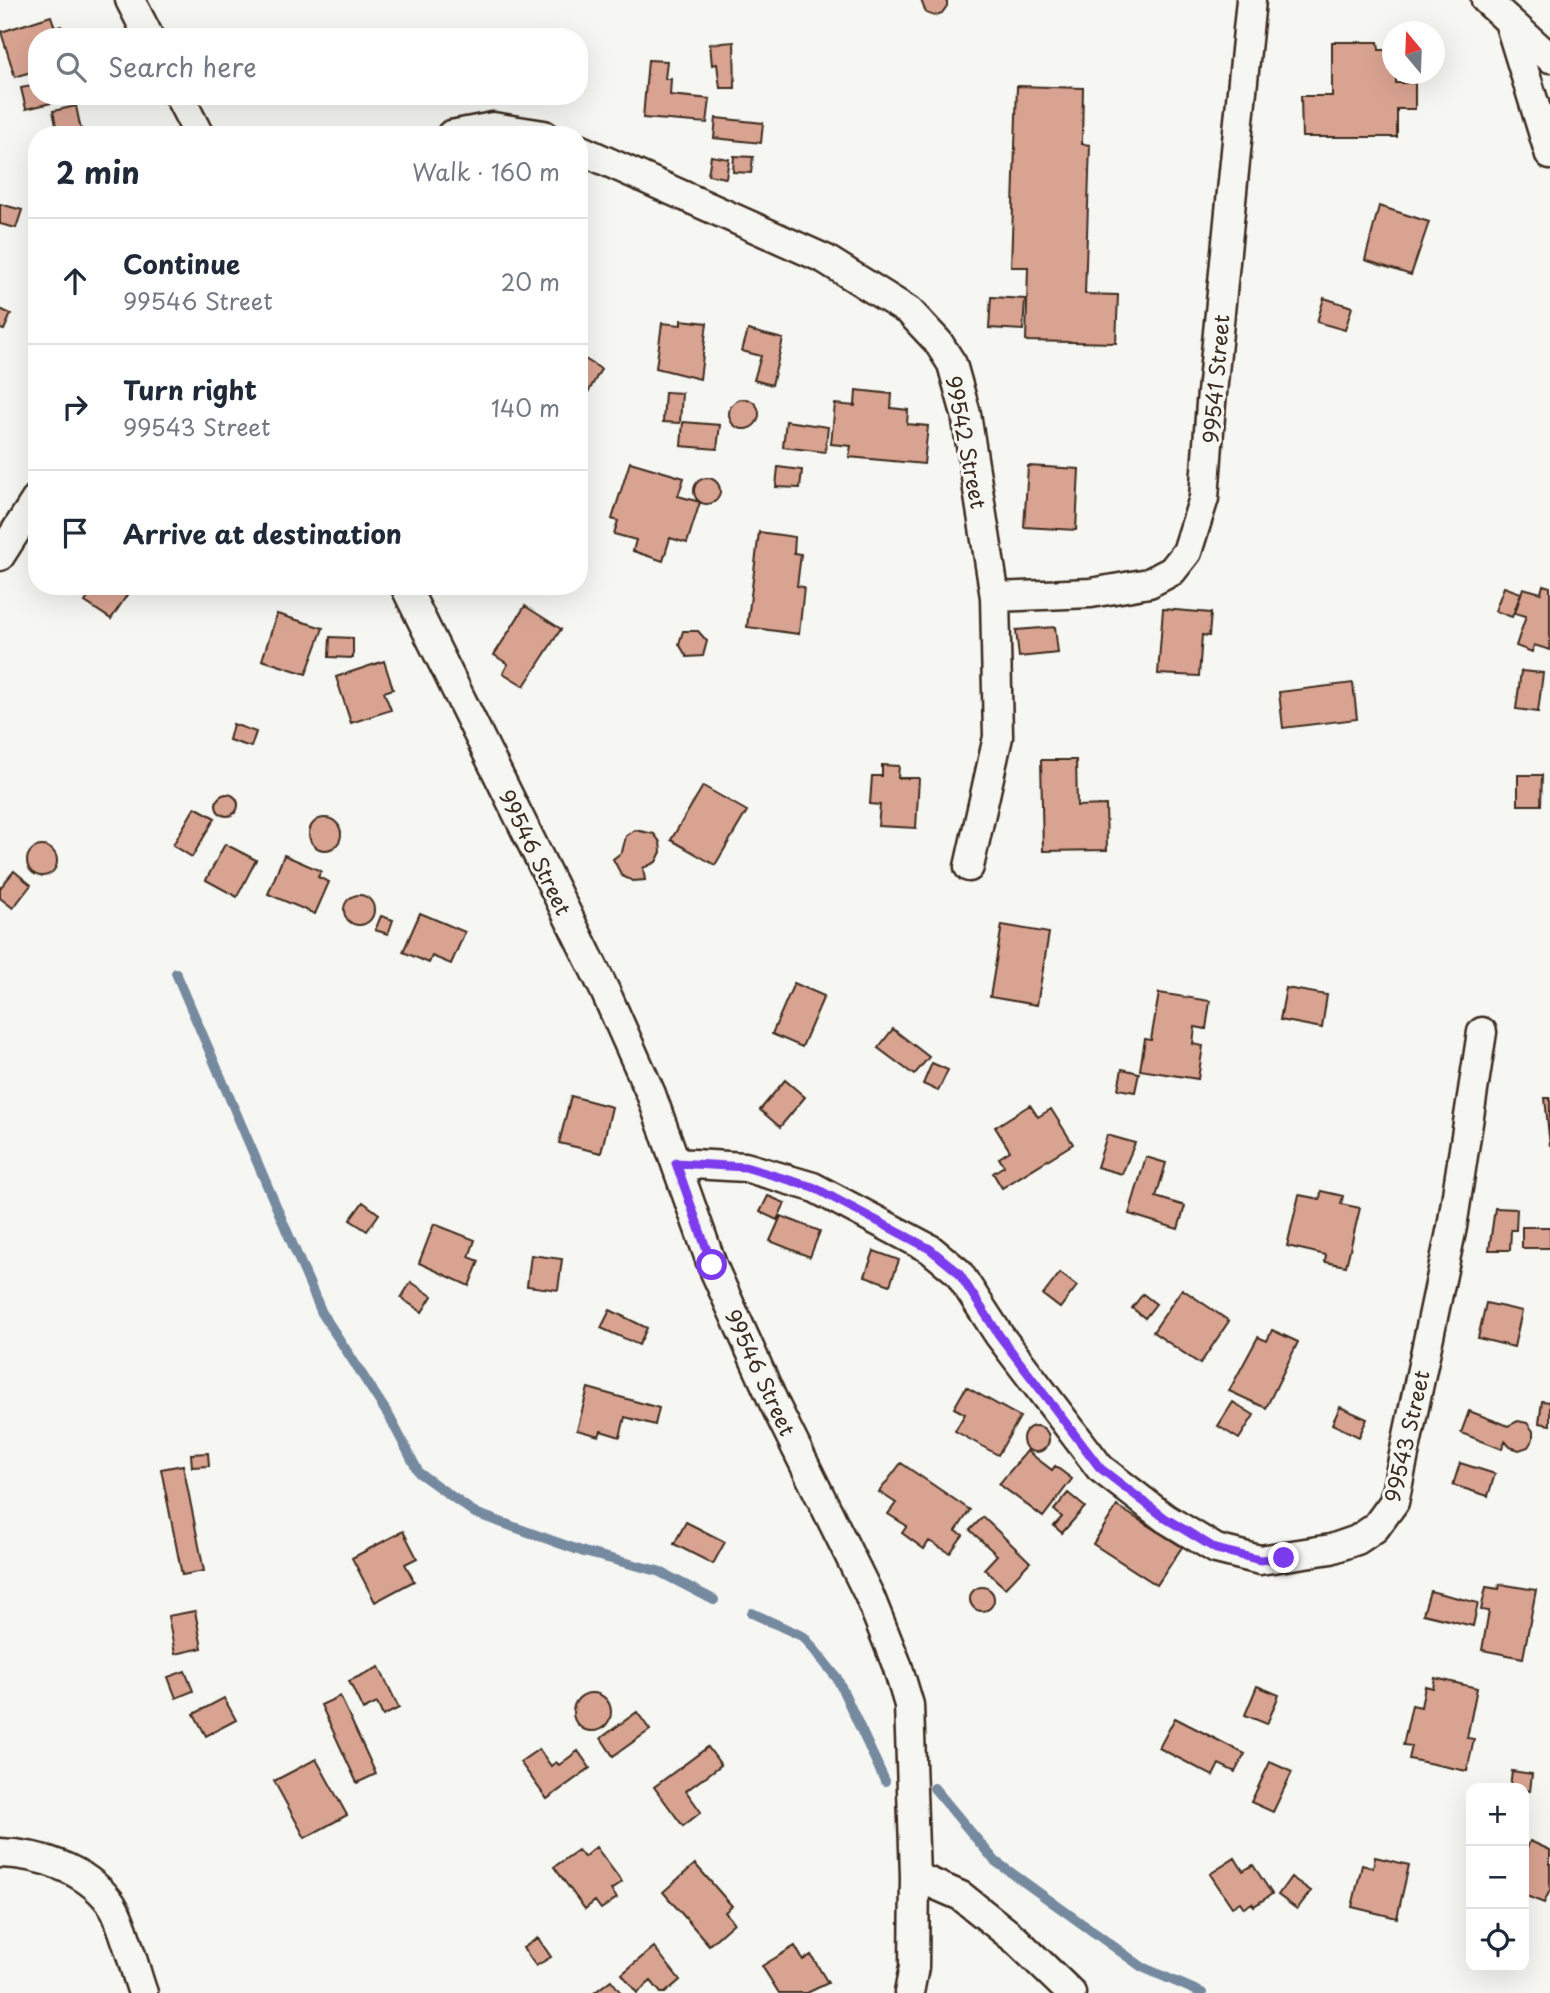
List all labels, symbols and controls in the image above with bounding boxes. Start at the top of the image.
north arrow [1382,21,1445,84]
search box [28,28,588,105]
text: Search here [108,47,257,86]
icon: search [52,48,90,86]
text: 2 min [56,149,140,194]
text: Walk · 160 m [412,154,560,189]
text: Continue [123,244,240,283]
icon: ahead [56,262,94,300]
text: 20 m [501,264,560,299]
text: 99546 Street [123,283,273,318]
street label: 99541 Street [1193,313,1237,445]
text: Turn right [123,370,257,409]
street label: 99542 Street [938,373,996,511]
icon: right [56,388,94,426]
text: 140 m [491,390,560,425]
text: 99543 Street [123,409,271,444]
icon: arrive [56,514,94,552]
text: Arrive at destination [123,514,402,553]
street label: 99546 Street [492,784,580,920]
route start [696,1249,727,1280]
street label: 99546 Street [718,1303,804,1441]
street label: 99543 Street [1375,1367,1437,1505]
route end [1268,1542,1299,1573]
map controls [1466,1783,1529,1972]
button: + [1466,1783,1529,1846]
button: − [1466,1846,1529,1909]
button: locate [1466,1909,1529,1972]

